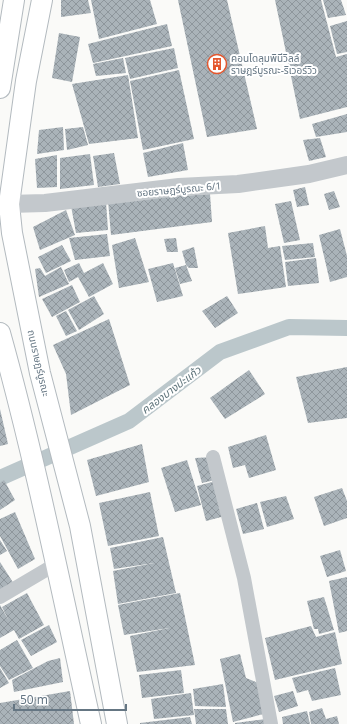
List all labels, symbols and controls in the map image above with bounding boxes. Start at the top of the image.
place label: คอนโดลุมพินีวิลล์ ราษฎร์บูรณะ-ริเวอร์วิว [231,51,317,77]
building icon: คอนโดลุมพินีวิลล์ ราษฎร์บูรณะ-ริเวอร์วิว [206,53,228,75]
street label: ซอยราษฎร์บูรณะ 6/1 [136,178,222,200]
street label: ถนนราษฎร์บูรณะ [25,328,53,398]
water label: คลองบางปะแก้ว [138,362,204,417]
scale bar [14,686,126,712]
text: 50 m [20,691,48,708]

